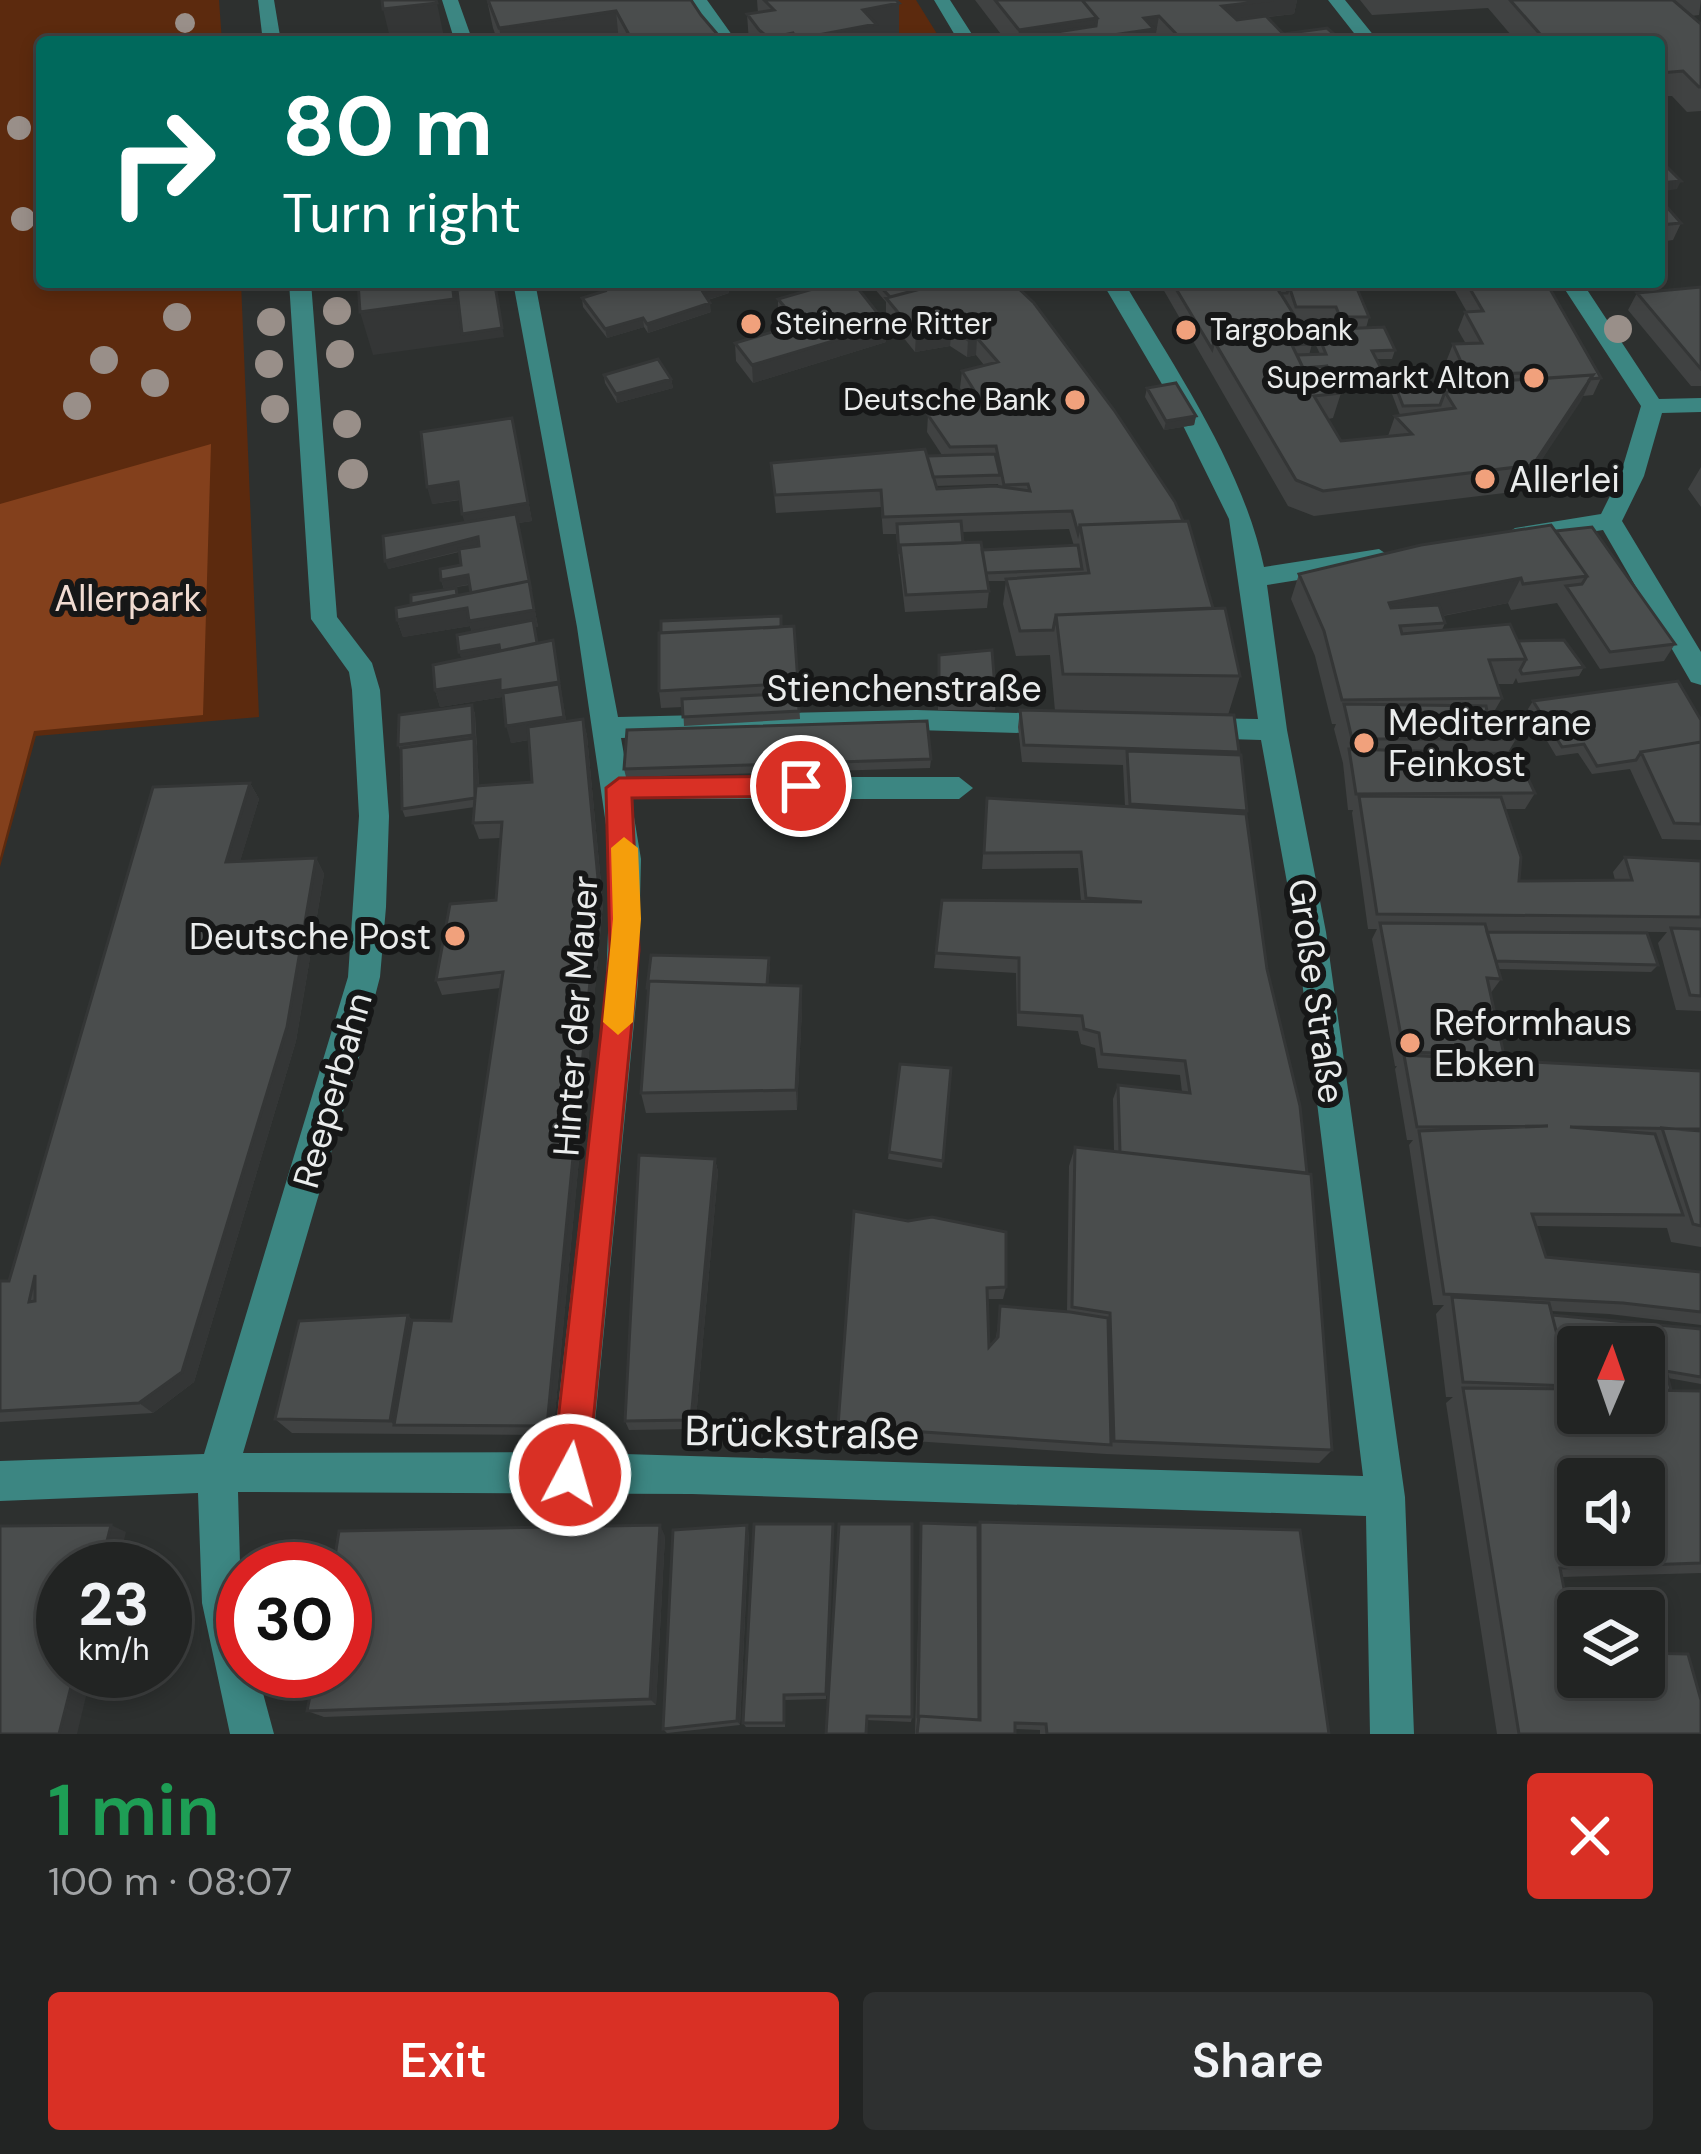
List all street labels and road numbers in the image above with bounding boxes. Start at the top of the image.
street label: Stienchenstraße [766,665,1042,712]
street label: Hinter der Mauer [542,874,609,1158]
street label: Große Straße [1277,876,1356,1106]
street label: Reeperbahn [282,987,383,1193]
street label: Brückstraße [684,1403,920,1462]

